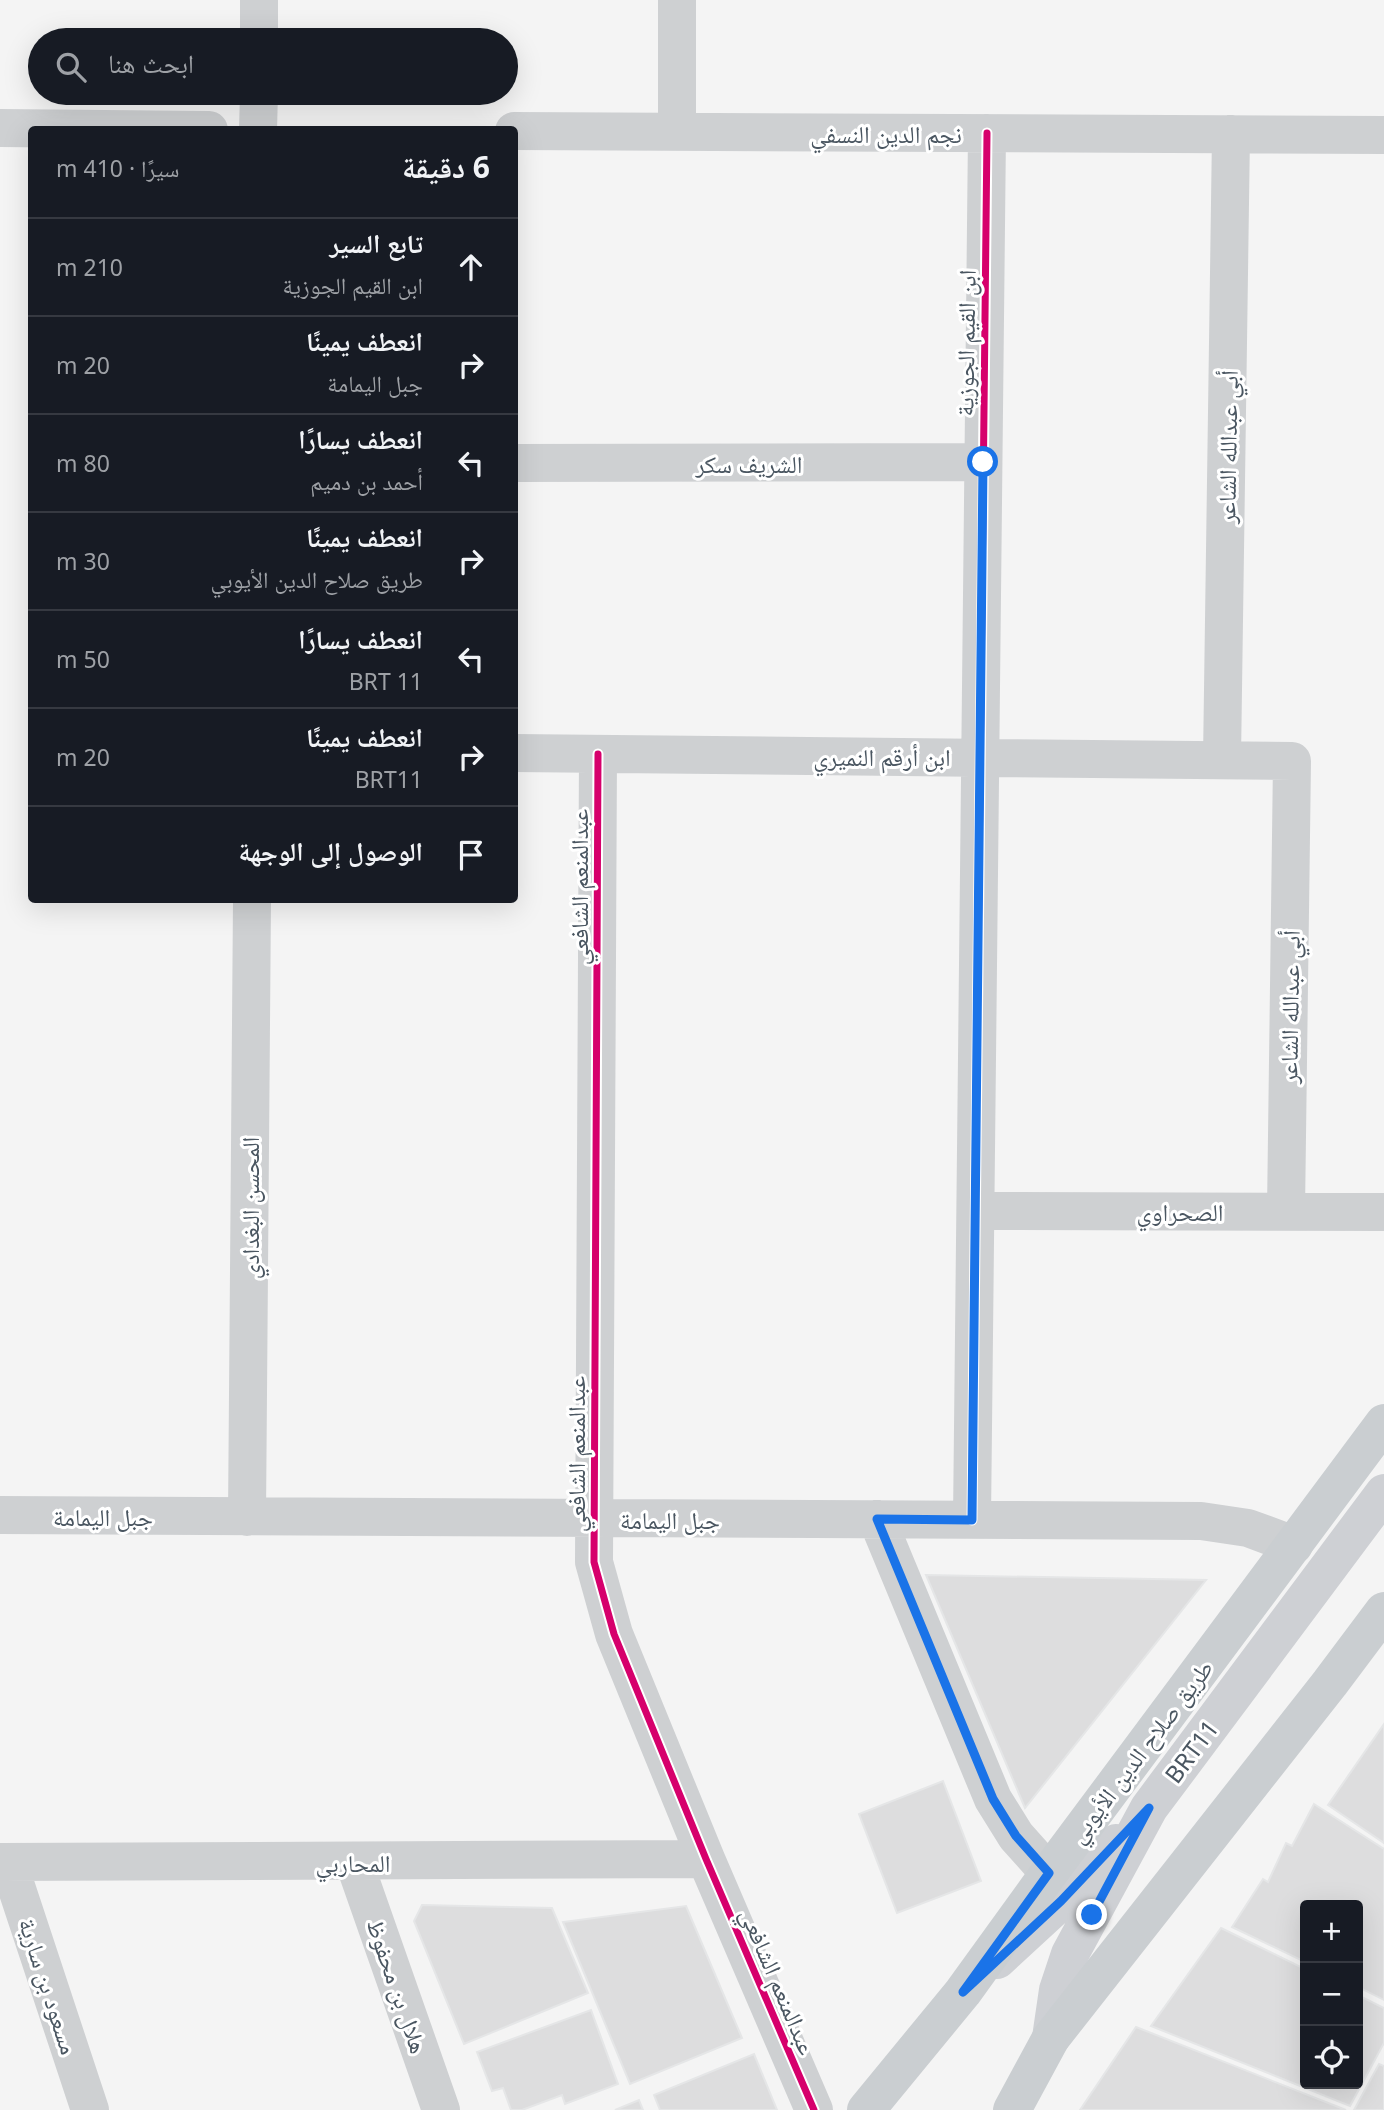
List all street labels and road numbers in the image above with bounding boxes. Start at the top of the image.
street label: نجم الدين النسفي [810,117,962,154]
street label: ابن القيم الجوزية [947,269,984,417]
street label: أبي عبدالله الشاعر [1209,370,1249,525]
street label: الشريف سكر [695,447,803,480]
street label: ابن أرقم النميري [813,740,951,777]
street label: عبدالمنعم الشافعي [562,809,599,965]
street label: أبي عبدالله الشاعر [1271,930,1311,1085]
street label: المحسن البغدادي [233,1137,270,1279]
street label: الصحراوي [1137,1195,1223,1232]
street label: عبدالمنعم الشافعي [559,1376,596,1532]
street label: جبل اليمامة [53,1500,153,1533]
street label: جبل اليمامة [620,1503,720,1536]
street label: طريق صلاح الدين الأيوبي [1060,1652,1223,1852]
street label: BRT11 [1156,1713,1226,1789]
street label: المحاربي [315,1846,391,1883]
street label: عبدالمنعم الشافعي [729,1903,825,2061]
street label: مسعود بن سارية [11,1914,87,2058]
street label: هلال بن محفوظ [360,1914,436,2058]

